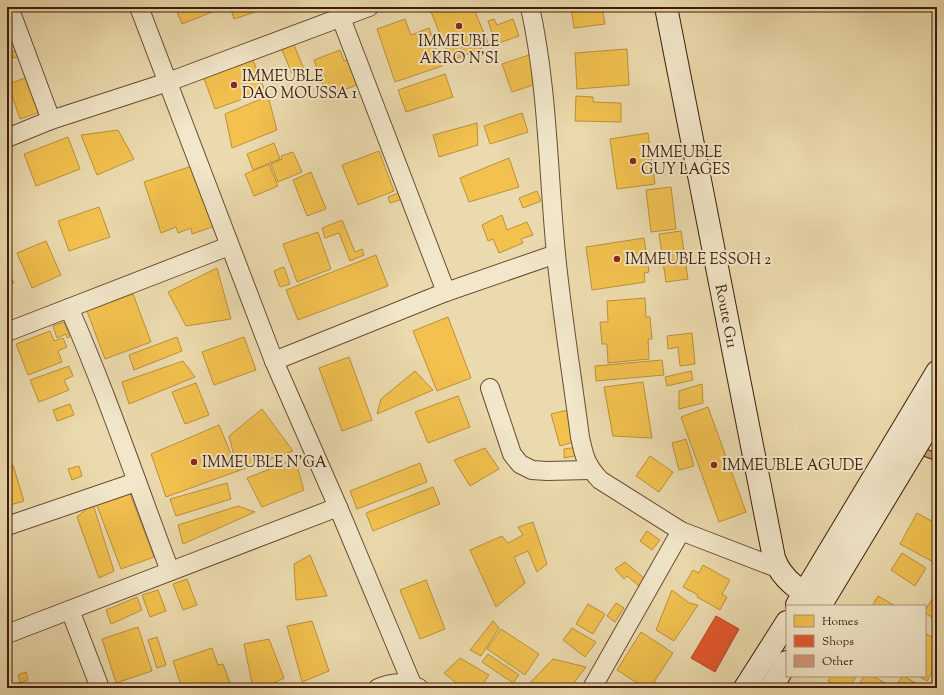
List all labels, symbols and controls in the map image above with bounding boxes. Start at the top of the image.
marker: IMMEUBLE AKRO N'SI [454,21,464,31]
place label: IMMEUBLE AKRO N'SI [418,32,500,70]
place label: IMMEUBLE DAO MOUSSA 1 [242,67,357,105]
marker: IMMEUBLE DAO MOUSSA 1 [229,80,239,90]
place label: IMMEUBLE GUY LAGES [641,143,730,181]
marker: IMMEUBLE GUY LAGES [628,156,638,166]
place label: IMMEUBLE ESSOH 2 [625,250,771,271]
marker: IMMEUBLE ESSOH 2 [612,254,622,264]
street label: Route G11 [709,282,742,350]
place label: IMMEUBLE N'GA [202,453,327,474]
place label: IMMEUBLE AGUDE [722,456,863,477]
marker: IMMEUBLE N'GA [189,457,199,467]
marker: IMMEUBLE AGUDE [709,460,719,470]
legend [786,605,926,677]
text: Homes [822,613,858,631]
text: Shops [822,633,854,651]
text: Other [822,653,854,671]

